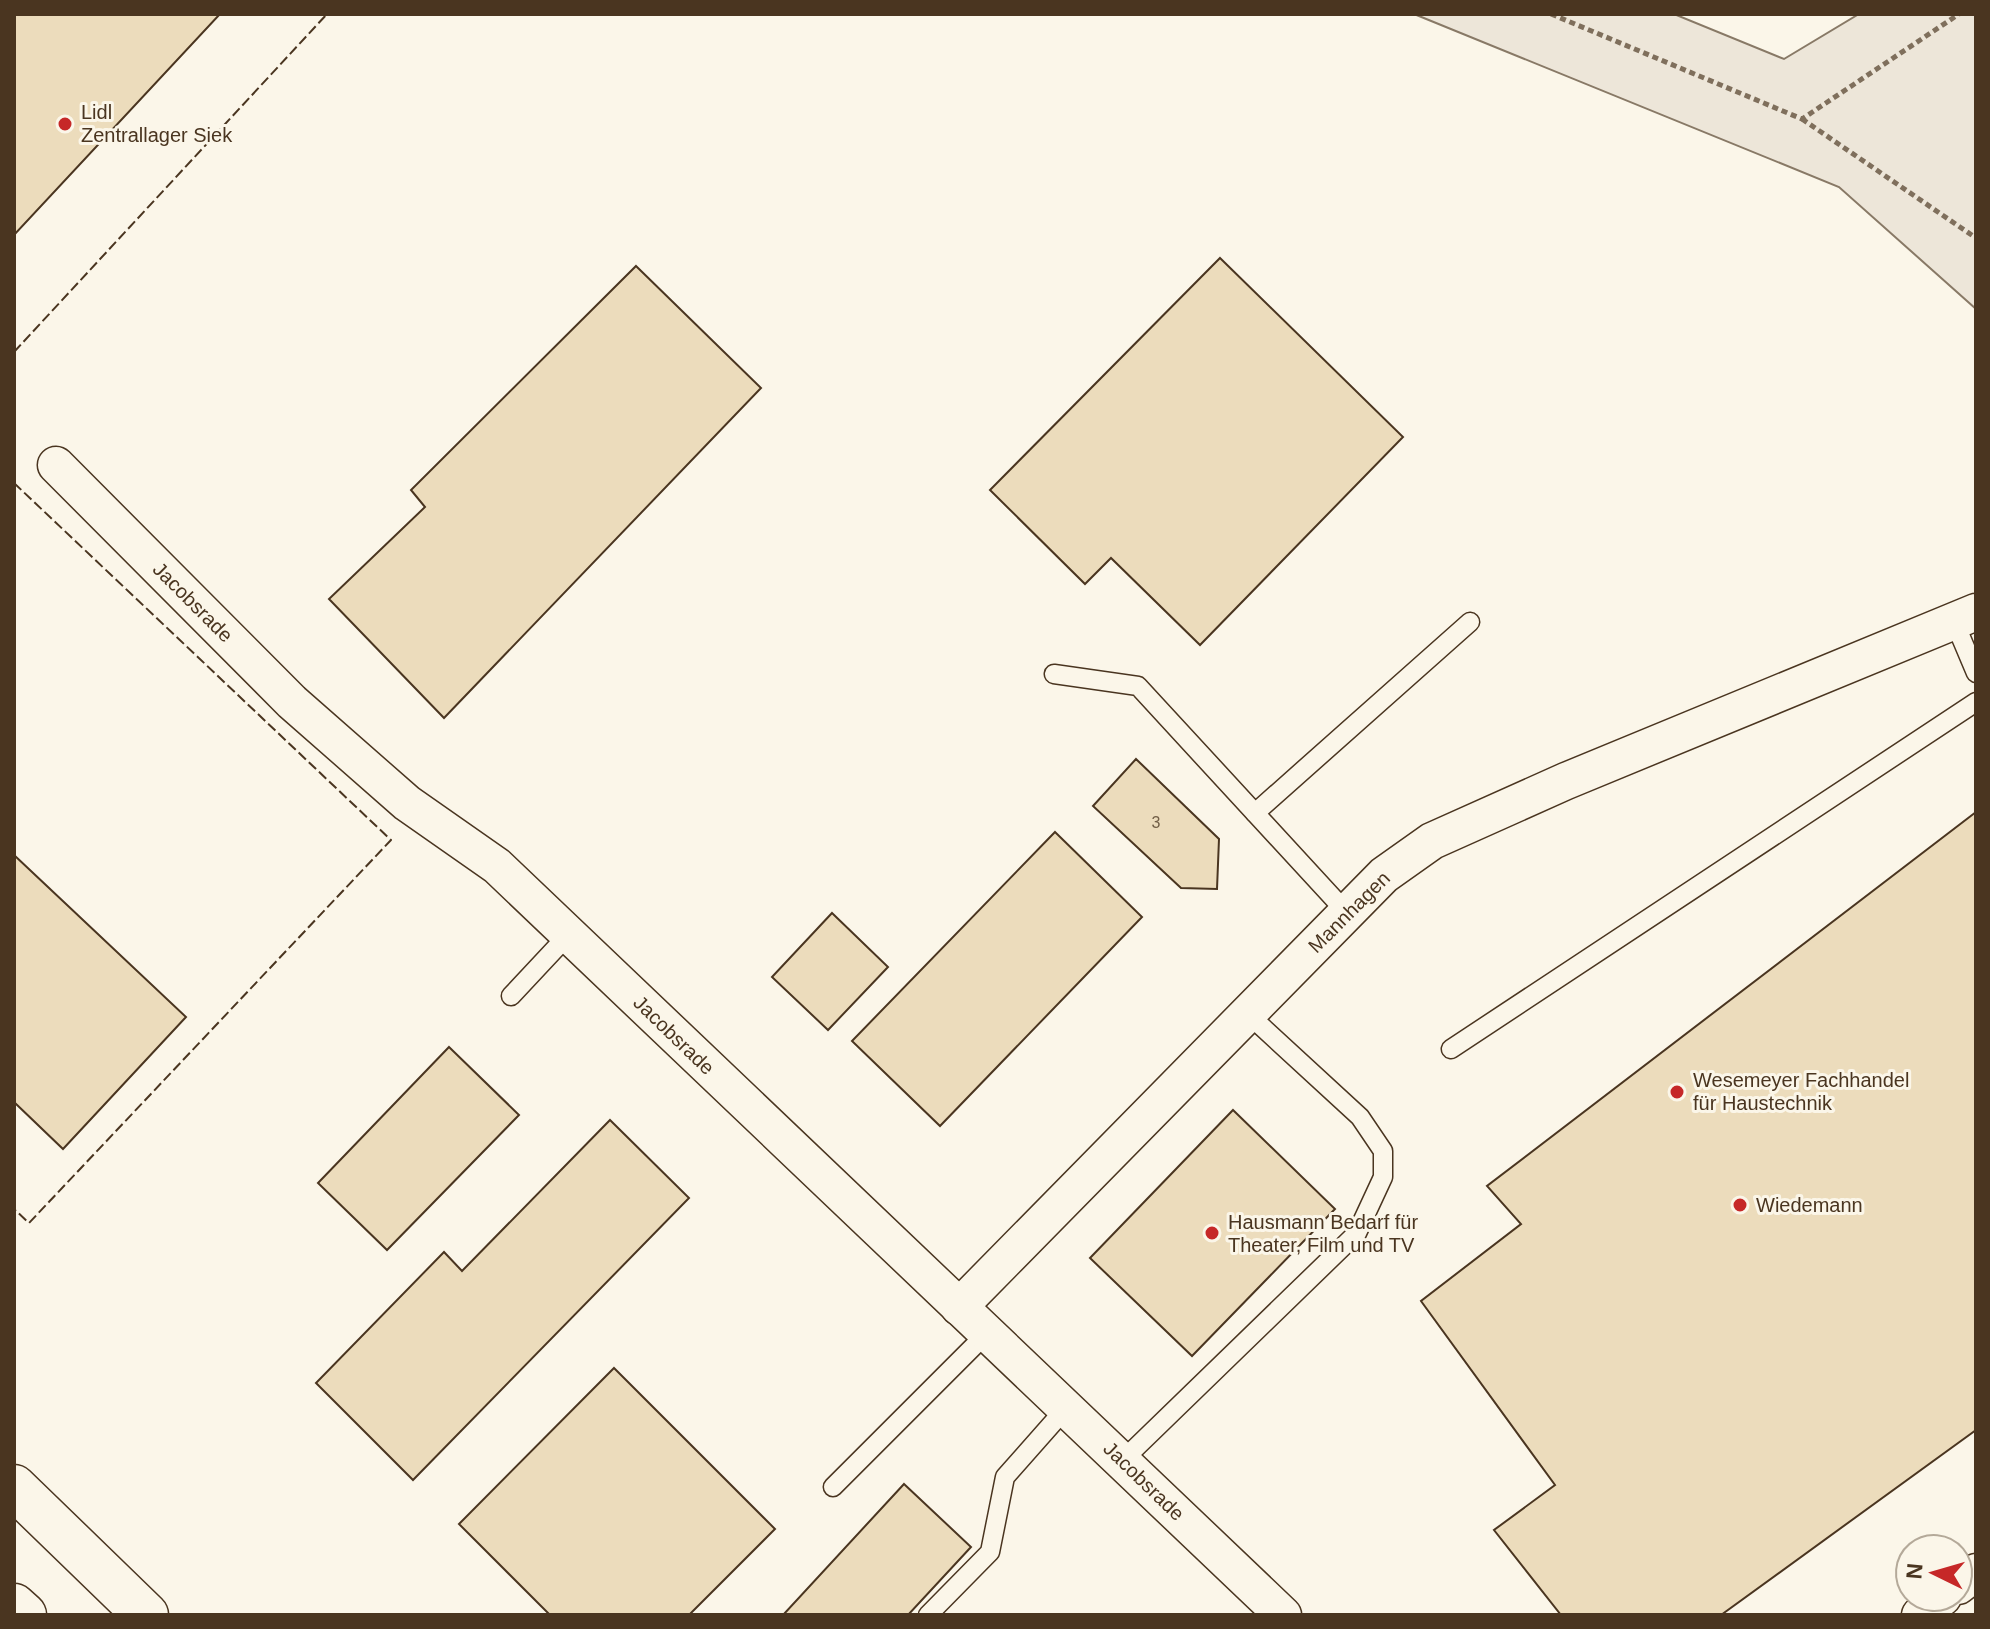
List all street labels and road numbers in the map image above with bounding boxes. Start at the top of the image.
street label: Jacobsrade [149,558,237,646]
street label: Mannhagen [1304,867,1394,957]
street label: Jacobsrade [629,991,719,1079]
street label: Jacobsrade [1099,1437,1189,1525]

